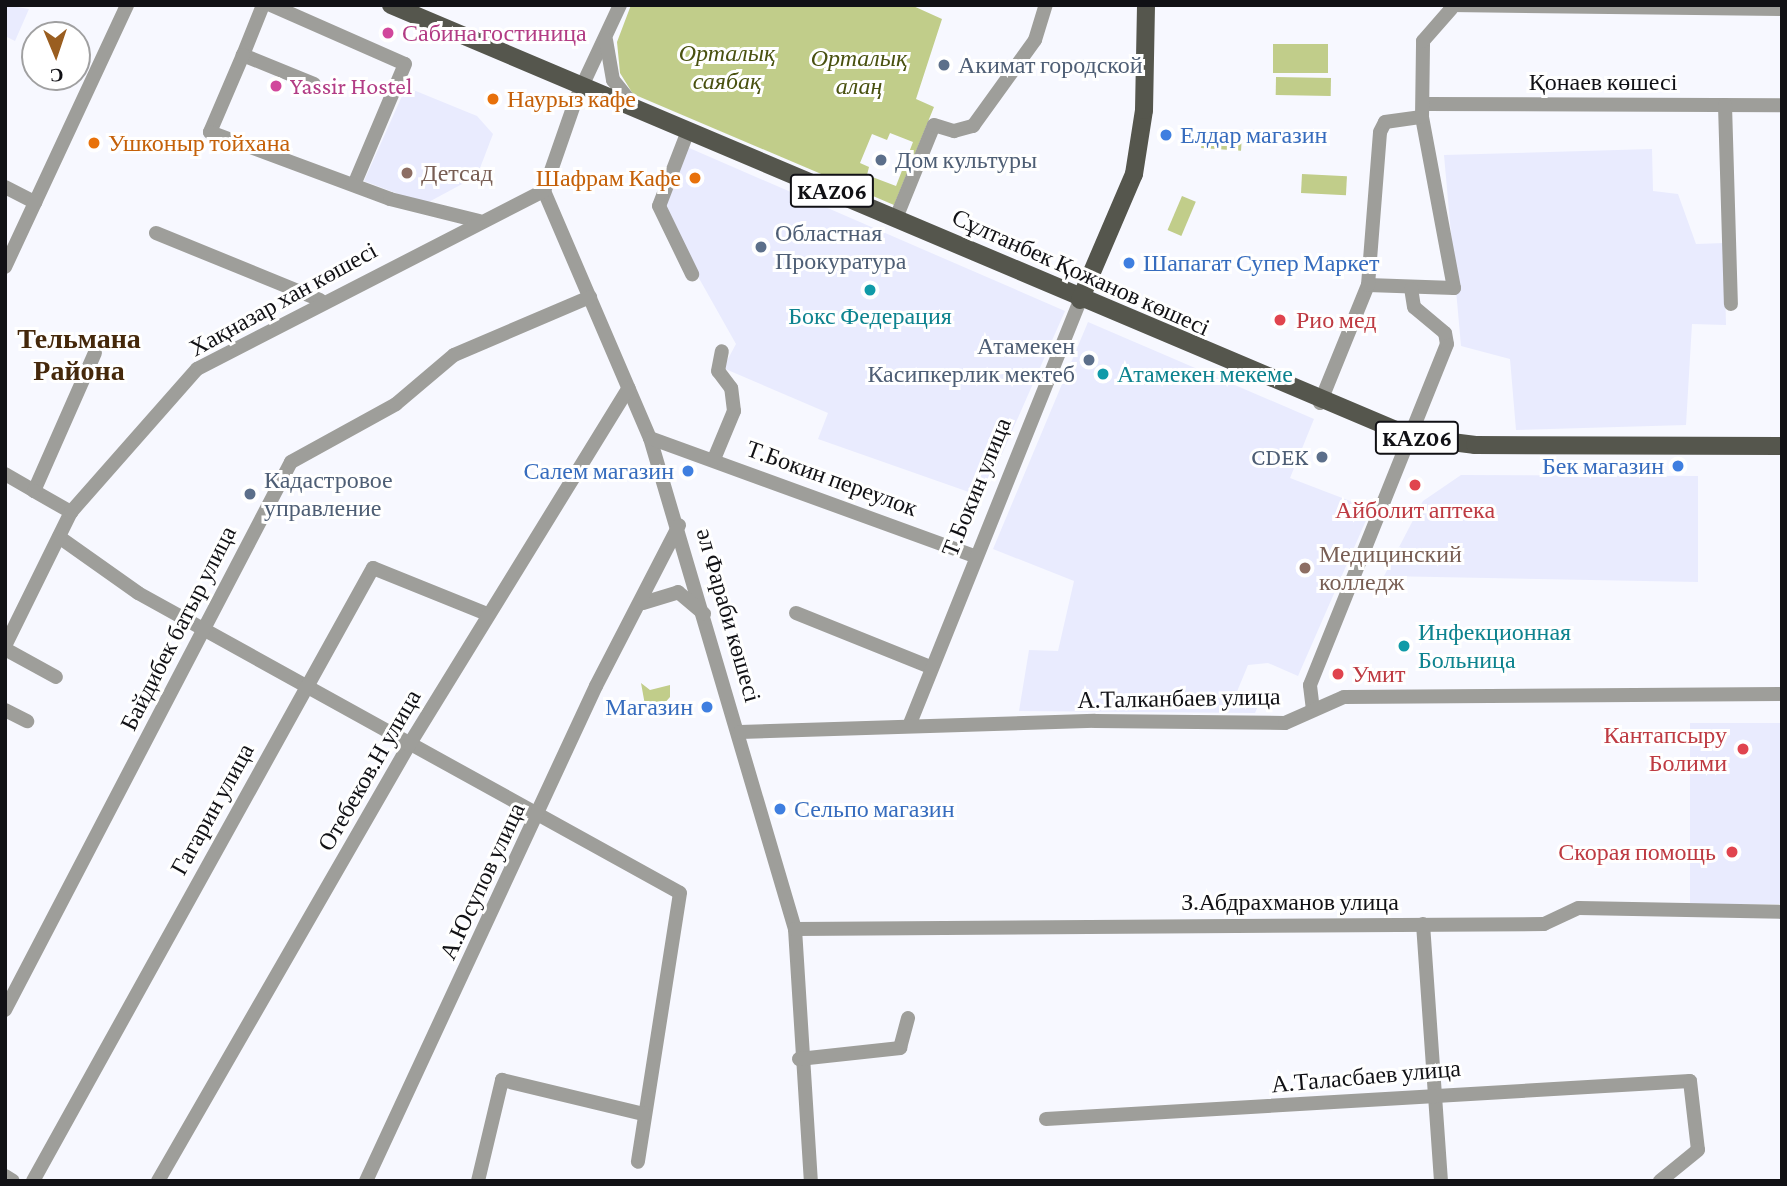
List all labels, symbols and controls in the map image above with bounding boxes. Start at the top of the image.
place label: Сабина гостиница [402,19,587,47]
north arrow [21,21,91,91]
marker: Сабина гостиница [380,25,396,41]
park label: Орталық саябақ [679,39,775,95]
park label: Орталық алаң [811,44,907,100]
place label: Акимат городской [958,51,1143,79]
marker: Акимат городской [936,57,952,73]
text: С [49,65,64,86]
street label: Қонаев көшесі [1529,68,1677,96]
place label: Yassir Hostel [290,72,412,100]
marker: Yassir Hostel [268,78,284,94]
place label: Наурыз кафе [507,85,636,113]
marker: Наурыз кафе [485,91,501,107]
place label: Елдар магазин [1180,121,1327,149]
marker: Елдар магазин [1158,127,1174,143]
place label: Ушконыр тойхана [108,129,290,157]
marker: Ушконыр тойхана [86,135,102,151]
place label: Дом культуры [895,146,1037,174]
marker: Дом культуры [873,152,889,168]
place label: Детсад [421,159,493,187]
place label: Шафрам Кафе [536,164,681,192]
marker: Детсад [399,165,415,181]
marker: Шафрам Кафе [687,170,703,186]
road number: KАZ06 [788,172,876,210]
street label: Сұлтанбек Қожанов көшесі [948,202,1214,342]
place label: Областная Прокуратура [775,219,907,275]
street label: Хақназар хан көшесі [184,235,382,363]
marker: Областная Прокуратура [753,239,769,255]
place label: Шапагат Супер Маркет [1143,249,1380,277]
marker: Шапагат Супер Маркет [1121,255,1137,271]
marker: Бокс Федерация [862,282,878,298]
place label: Бокс Федерация [788,302,952,330]
place label: Рио мед [1296,306,1376,334]
marker: Рио мед [1270,310,1290,330]
district label: Тельмана Района [17,322,141,388]
place label: Атамекен Касипкерлик мектеб [867,332,1075,388]
marker: Атамекен Касипкерлик мектеб [1081,352,1097,368]
place label: Атамекен мекеме [1117,360,1293,388]
marker: Атамекен мекеме [1095,366,1111,382]
street label: Т.Бокин улица [935,413,1017,561]
road number: KАZ06 [1373,418,1461,458]
street label: Т.Бокин переулок [743,434,921,522]
place label: CDEK [1251,443,1308,471]
marker: CDEK [1314,449,1330,465]
place label: Бек магазин [1542,452,1664,480]
place label: Салем магазин [523,457,674,485]
marker: Бек магазин [1670,458,1686,474]
marker: Салем магазин [680,463,696,479]
place label: Кадастровое управление [264,466,393,522]
marker: Айболит аптека [1407,477,1423,493]
marker: Кадастровое управление [242,486,258,502]
place label: Айболит аптека [1335,496,1495,524]
street label: Байдибек батыр улица [114,521,242,735]
street label: әл Фараби көшесі [690,525,768,705]
place label: Медицинский колледж [1319,540,1462,596]
marker: Медицинский колледж [1297,560,1313,576]
place label: Инфекционная Больница [1418,618,1571,674]
marker: Инфекционная Больница [1396,638,1412,654]
place label: Умит [1352,660,1405,688]
marker: Умит [1330,666,1346,682]
street label: А.Талканбаев улица [1077,682,1281,714]
street label: Отебеков.Н улица [311,684,427,856]
place label: Магазин [605,693,693,721]
marker: Магазин [699,699,715,715]
place label: Кантапсыру Болими [1603,721,1727,777]
street label: Гагарин улица [164,738,260,880]
marker: Кантапсыру Болими [1733,739,1753,759]
place label: Сельпо магазин [794,795,955,823]
street label: А.Юсупов улица [433,798,531,964]
marker: Сельпо магазин [772,801,788,817]
place label: Скорая помощь [1558,838,1716,866]
marker: Скорая помощь [1722,842,1742,862]
street label: З.Абдрахманов улица [1181,888,1399,916]
street label: А.Таласбаев улица [1270,1053,1462,1099]

